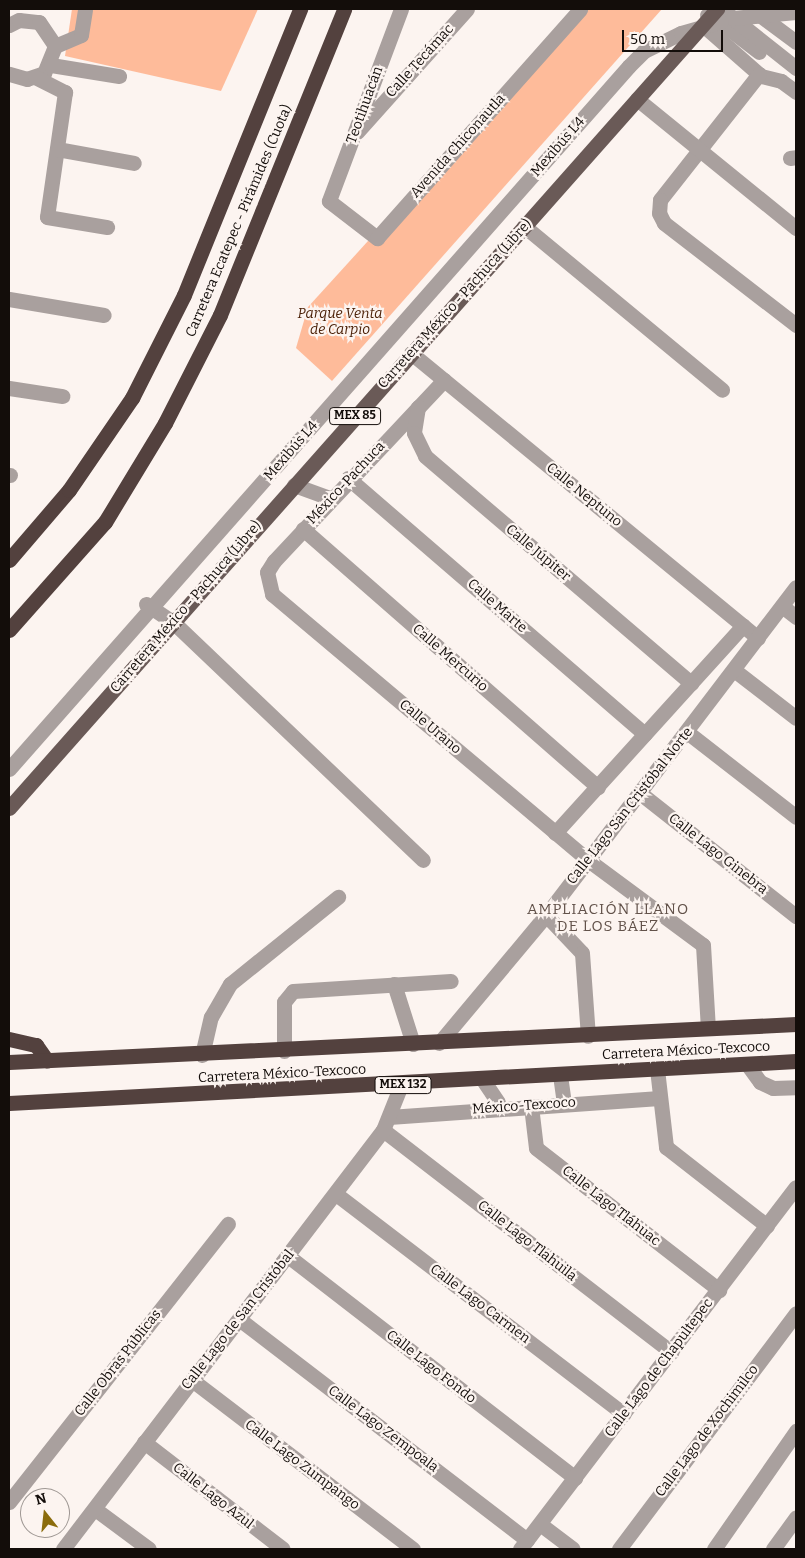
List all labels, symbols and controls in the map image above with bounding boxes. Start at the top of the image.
scale bar [625,20,726,52]
street label: Calle Tecámac [383,21,457,101]
text: 50 m [630,30,665,48]
street label: Teotihuacán [343,64,387,146]
street label: Avenida Chiconautla [407,91,509,201]
street label: Carretera Ecatepec - Pirámides (Cuota) [182,102,296,340]
street label: Mexibús L4 [528,114,588,180]
street label: Carretera México - Pachuca (Libre) [374,216,536,392]
park label: Parque Venta de Carpio [298,306,382,338]
road number: MEX 85 [329,406,381,426]
street label: Mexibús L4 [261,418,321,484]
street label: México-Pachuca [303,438,389,528]
street label: Calle Neptuno [543,459,625,531]
street label: Carretera México - Pachuca (Libre) [107,518,265,696]
street label: Calle Júpiter [502,521,574,585]
street label: Calle Marte [464,576,530,636]
street label: Calle Mercurio [409,621,491,695]
street label: Calle Urano [396,696,464,758]
street label: Calle Lago San Cristóbal Norte [563,724,697,888]
street label: Calle Lago Ginebra [665,810,771,898]
district label: AMPLIACIÓN LLANO DE LOS BÁEZ [525,900,691,935]
street label: Carretera México-Texcoco [602,1038,770,1064]
street label: Carretera México-Texcoco [198,1061,366,1087]
road number: MEX 132 [374,1076,432,1094]
street label: México-Texcoco [472,1094,576,1118]
street label: Calle Lago Tláhuac [558,1162,664,1250]
street label: Calle Lago Tlahuila [474,1197,580,1285]
street label: Calle Lago de San Cristóbal [178,1247,298,1393]
street label: Calle Lago Carmen [427,1261,533,1347]
street label: Calle Lago de Chapultepec [601,1295,717,1441]
street label: Calle Obras Públicas [71,1306,165,1420]
street label: Calle Lago Fondo [383,1327,479,1407]
street label: Calle Lago de Xochimilco [652,1362,762,1500]
street label: Calle Lago Zempoala [325,1382,441,1476]
street label: Calle Lago Zumpango [241,1416,363,1514]
street label: Calle Lago Azul [169,1459,257,1533]
north arrow [20,1488,70,1538]
text: N [33,1489,49,1509]

